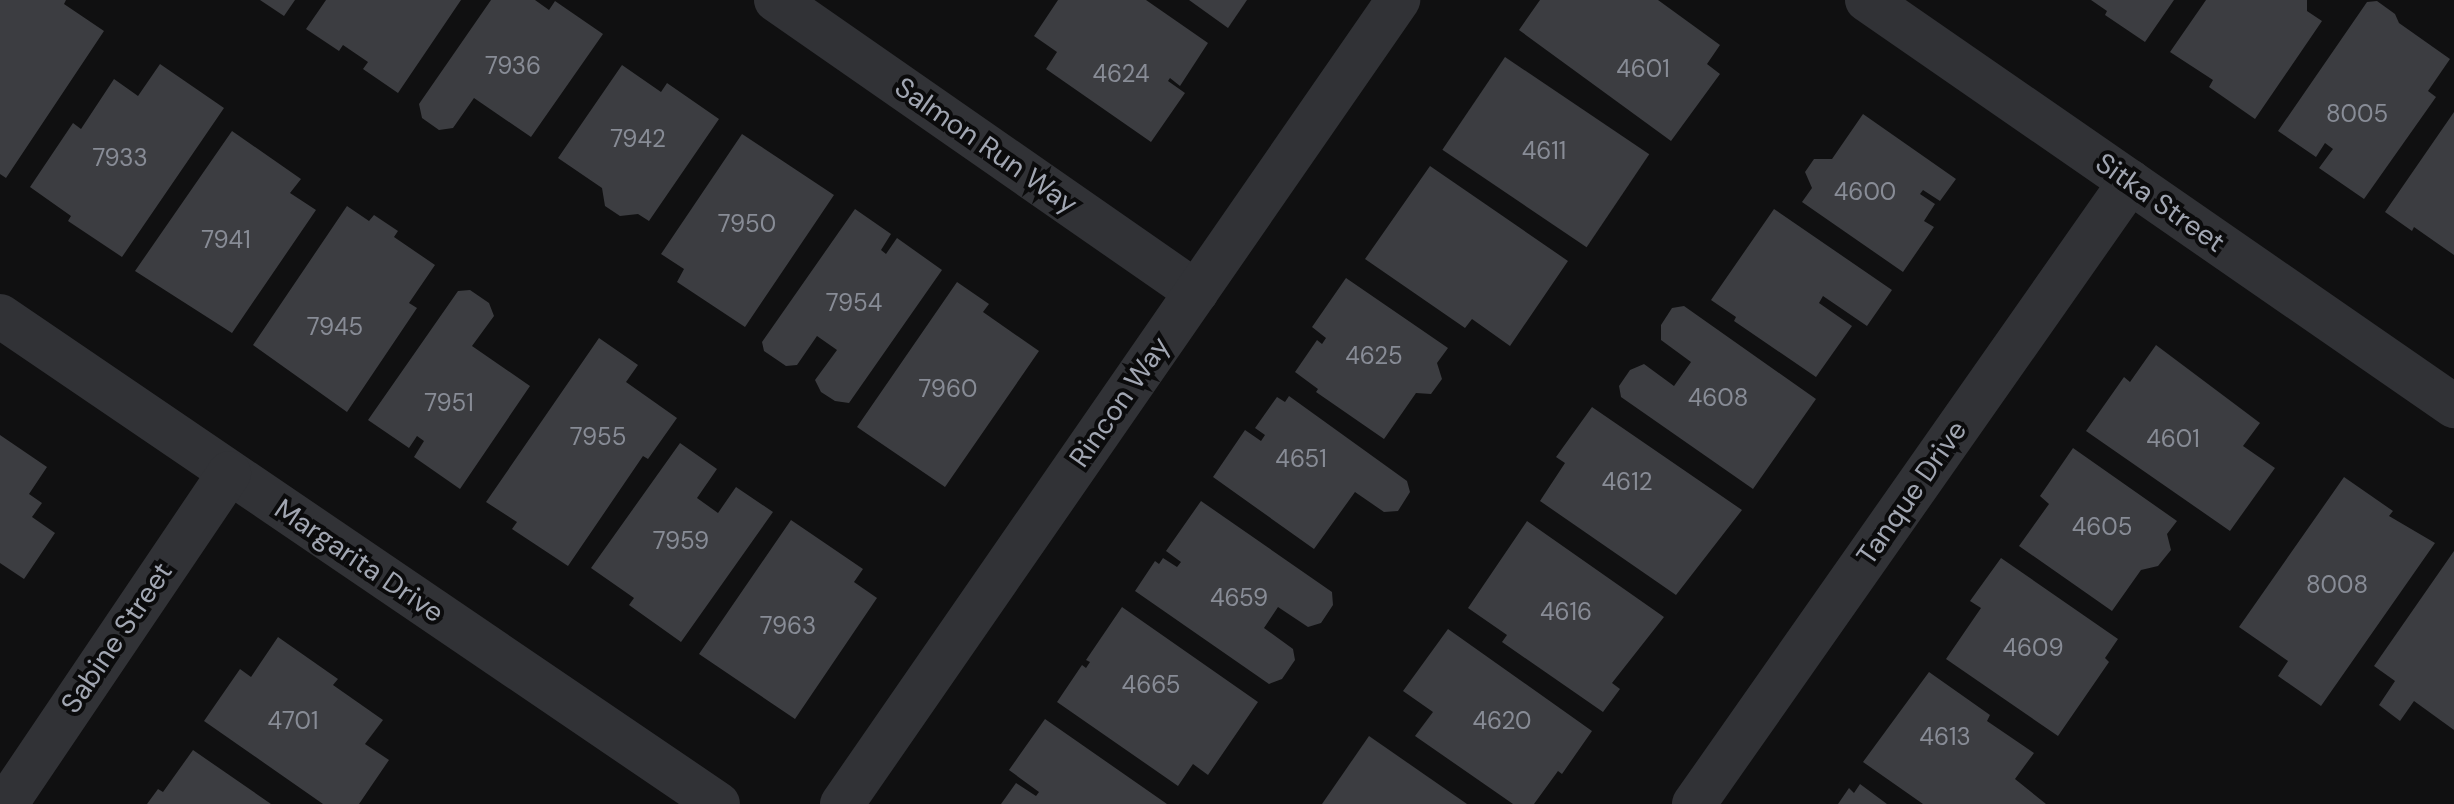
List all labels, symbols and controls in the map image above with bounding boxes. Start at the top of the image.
house number: 7936 [485,52,541,80]
house number: 4601 [1616,55,1670,83]
house number: 4624 [1093,60,1149,88]
street label: Salmon Run Way [888,71,1084,221]
house number: 8005 [2326,100,2388,128]
house number: 7942 [610,125,666,153]
house number: 4611 [1522,137,1566,165]
house number: 7933 [92,144,148,172]
street label: Sitka Street [2089,146,2231,260]
house number: 4600 [1834,178,1896,206]
house number: 7950 [718,210,776,238]
house number: 7941 [201,226,251,254]
house number: 7954 [826,289,882,317]
house number: 7945 [307,313,363,341]
street label: Rincon Way [1063,330,1177,474]
house number: 4625 [1345,342,1403,370]
house number: 7960 [919,375,977,403]
house number: 4608 [1688,384,1748,412]
house number: 7951 [424,389,474,417]
street label: Tanque Drive [1850,414,1974,572]
house number: 7955 [570,423,626,451]
house number: 4601 [2146,425,2200,453]
house number: 4651 [1275,445,1327,473]
house number: 4612 [1602,468,1652,496]
street label: Margarita Drive [268,492,450,630]
house number: 4605 [2072,513,2132,541]
house number: 7959 [653,527,709,555]
street label: Sabine Street [54,556,180,720]
house number: 8008 [2306,571,2368,599]
house number: 4659 [1210,584,1268,612]
house number: 4616 [1540,598,1592,626]
house number: 7963 [760,612,816,640]
house number: 4609 [2002,634,2064,662]
house number: 4665 [1122,671,1180,699]
house number: 4701 [268,707,318,735]
house number: 4620 [1472,707,1532,735]
house number: 4613 [1919,723,1971,751]

